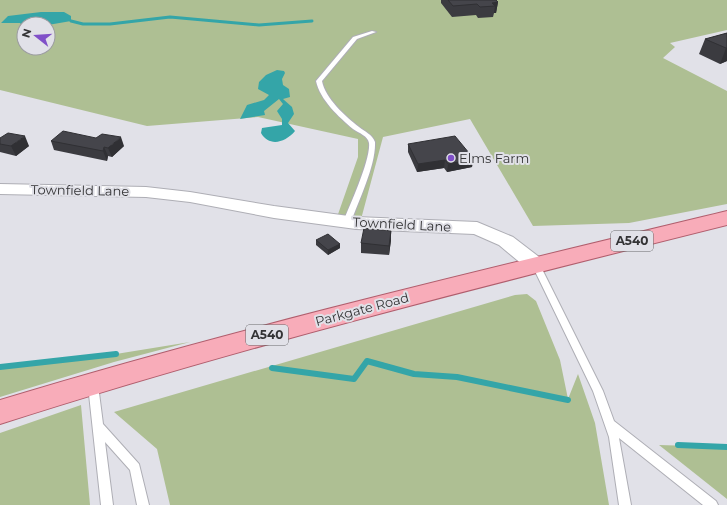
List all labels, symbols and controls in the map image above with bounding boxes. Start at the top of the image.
north arrow [16,16,56,56]
text: N [18,27,34,39]
place label: Elms Farm [459,150,529,166]
marker: Elms Farm [446,153,456,163]
street label: Townfield Lane [31,181,129,199]
street label: Townfield Lane [352,213,452,235]
road number: A540 [611,231,653,251]
street label: Parkgate Road [313,289,411,329]
road number: A540 [246,325,288,345]

